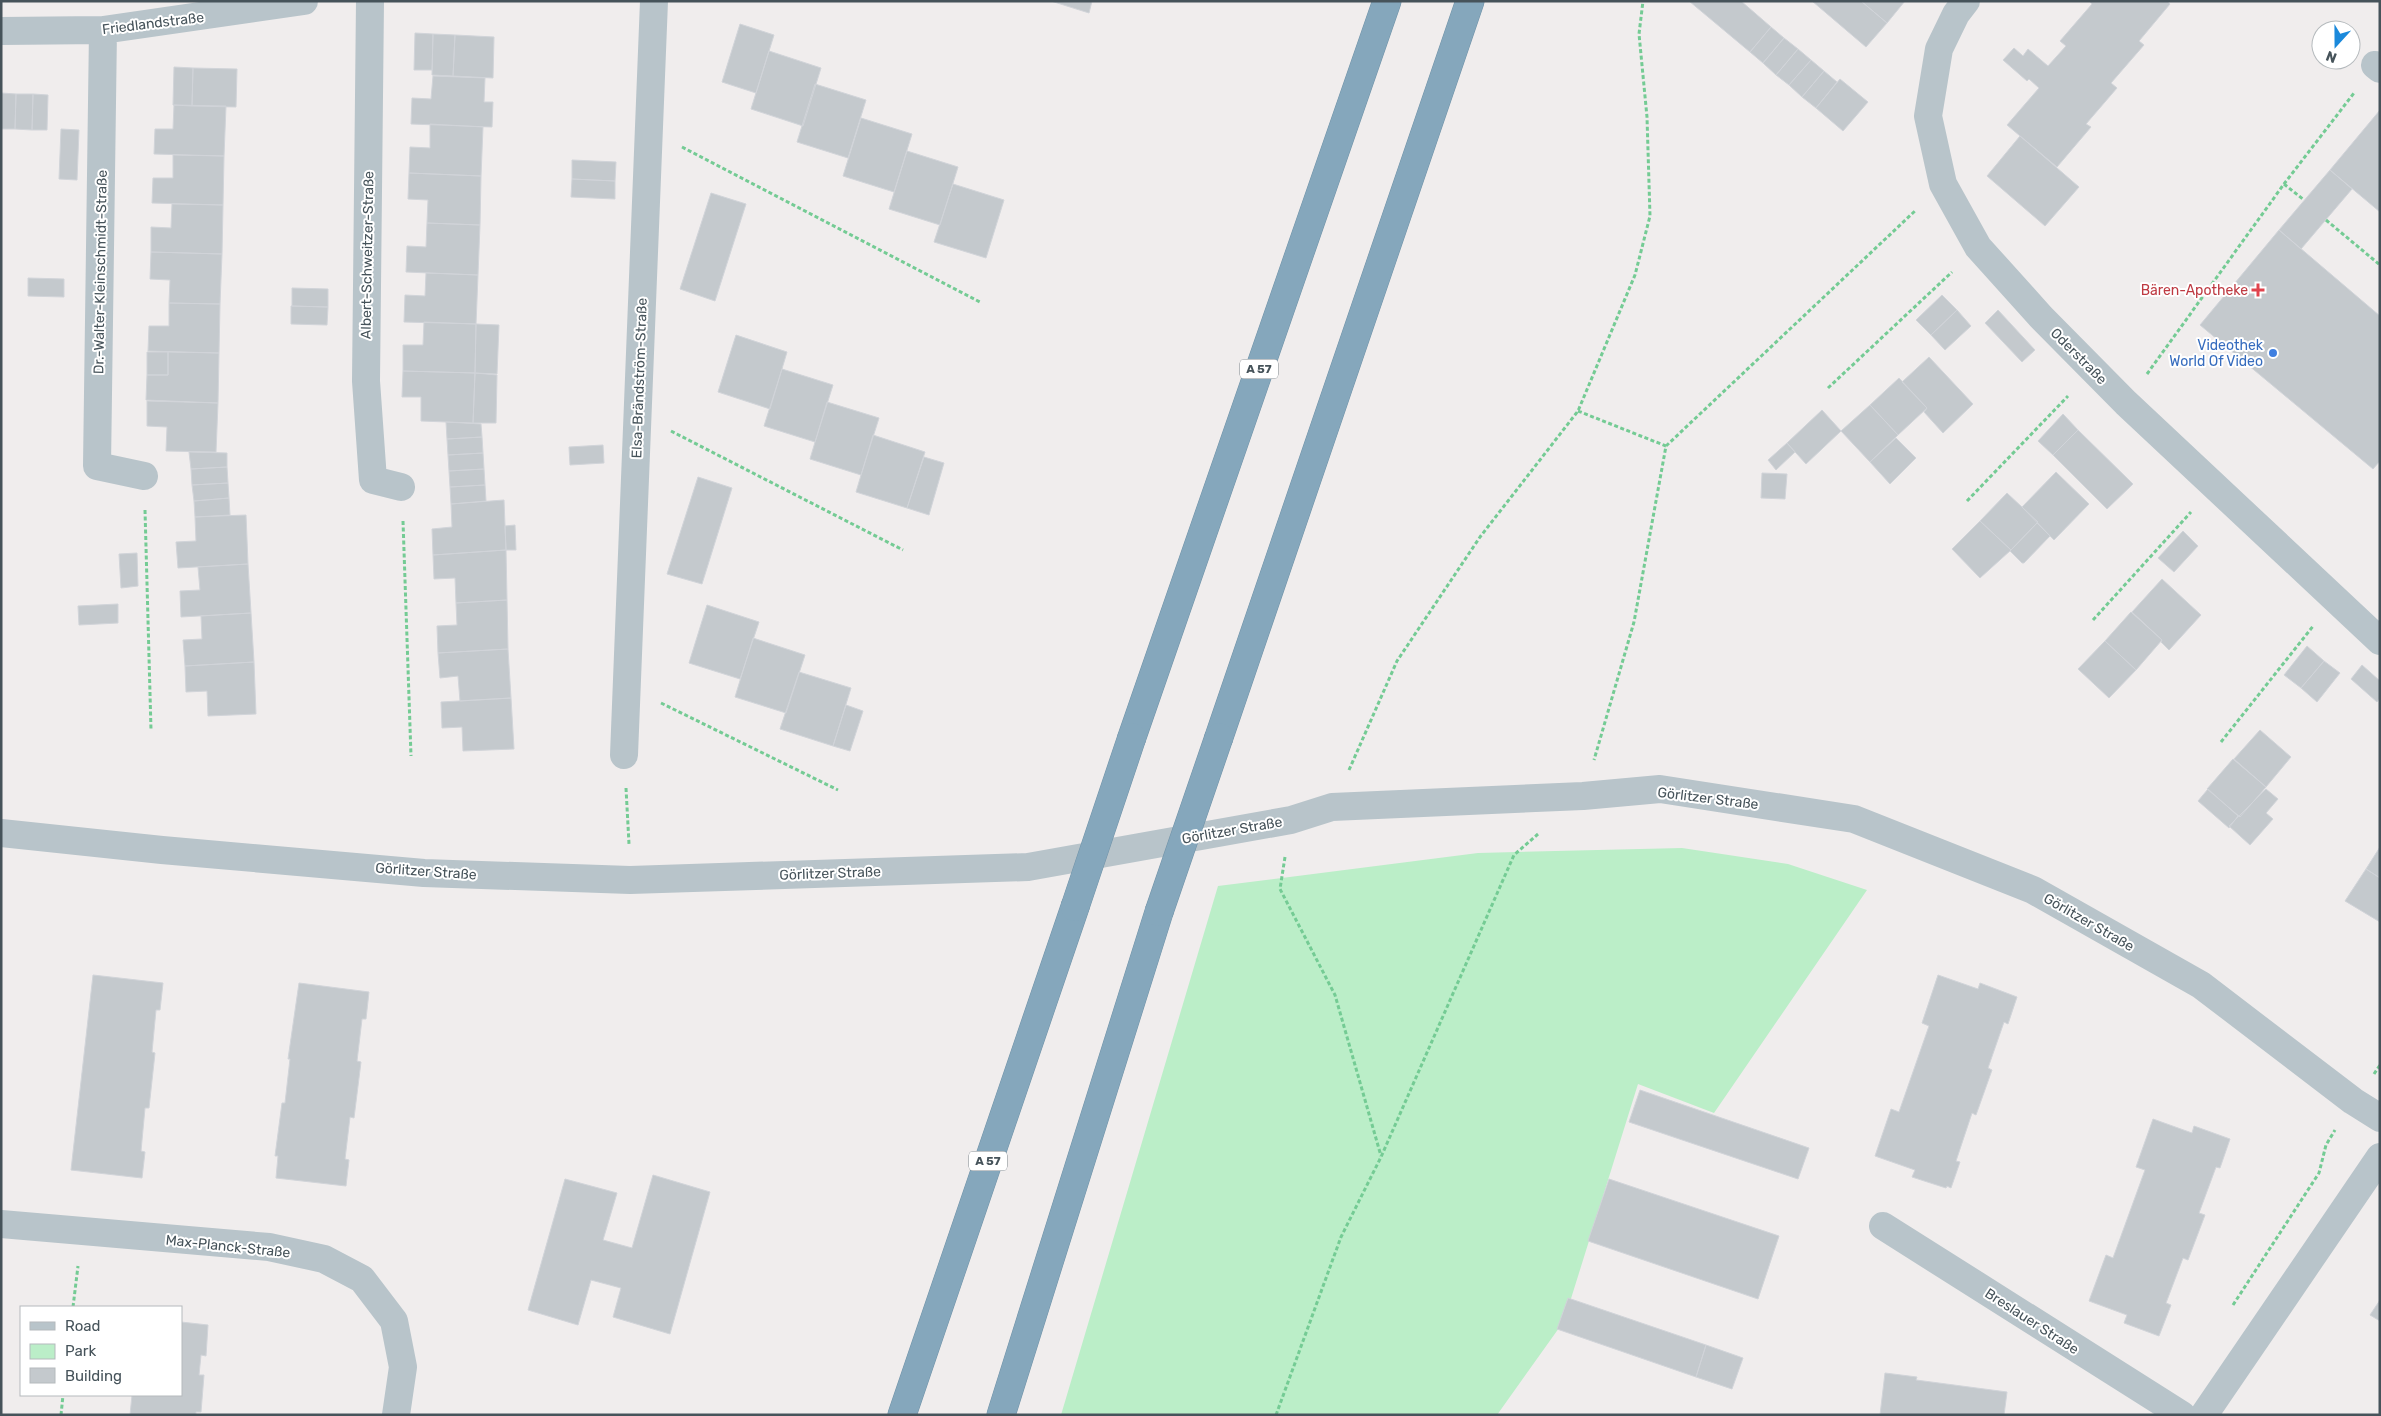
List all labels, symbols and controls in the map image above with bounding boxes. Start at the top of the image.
street label: Friedlandstraße [101,9,205,38]
north arrow [2311,20,2361,70]
text: N [2324,47,2339,66]
street label: Dr.-Walter-Kleinschmidt-Straße [90,169,111,374]
street label: Albert-Schweitzer-Straße [358,171,377,339]
place label: Bären-Apotheke [2141,282,2248,299]
marker: Bären-Apotheke [2252,284,2264,296]
street label: Elsa-Brändström-Straße [628,297,651,459]
street label: Oderstraße [2047,325,2110,388]
place label: Videothek World Of Video [2169,337,2264,370]
marker: Videothek World Of Video [2267,347,2279,359]
road number: A 57 [1240,359,1278,378]
street label: Görlitzer Straße [1656,784,1760,813]
street label: Görlitzer Straße [1181,813,1284,848]
street label: Görlitzer Straße [375,859,477,884]
street label: Görlitzer Straße [779,863,881,884]
street label: Görlitzer Straße [2040,890,2137,955]
road number: A 57 [969,1152,1007,1170]
street label: Max-Planck-Straße [165,1231,291,1262]
street label: Breslauer Straße [1982,1285,2082,1358]
legend [20,1306,182,1396]
text: Road [65,1317,101,1335]
text: Park [65,1342,96,1360]
text: Building [65,1367,122,1385]

